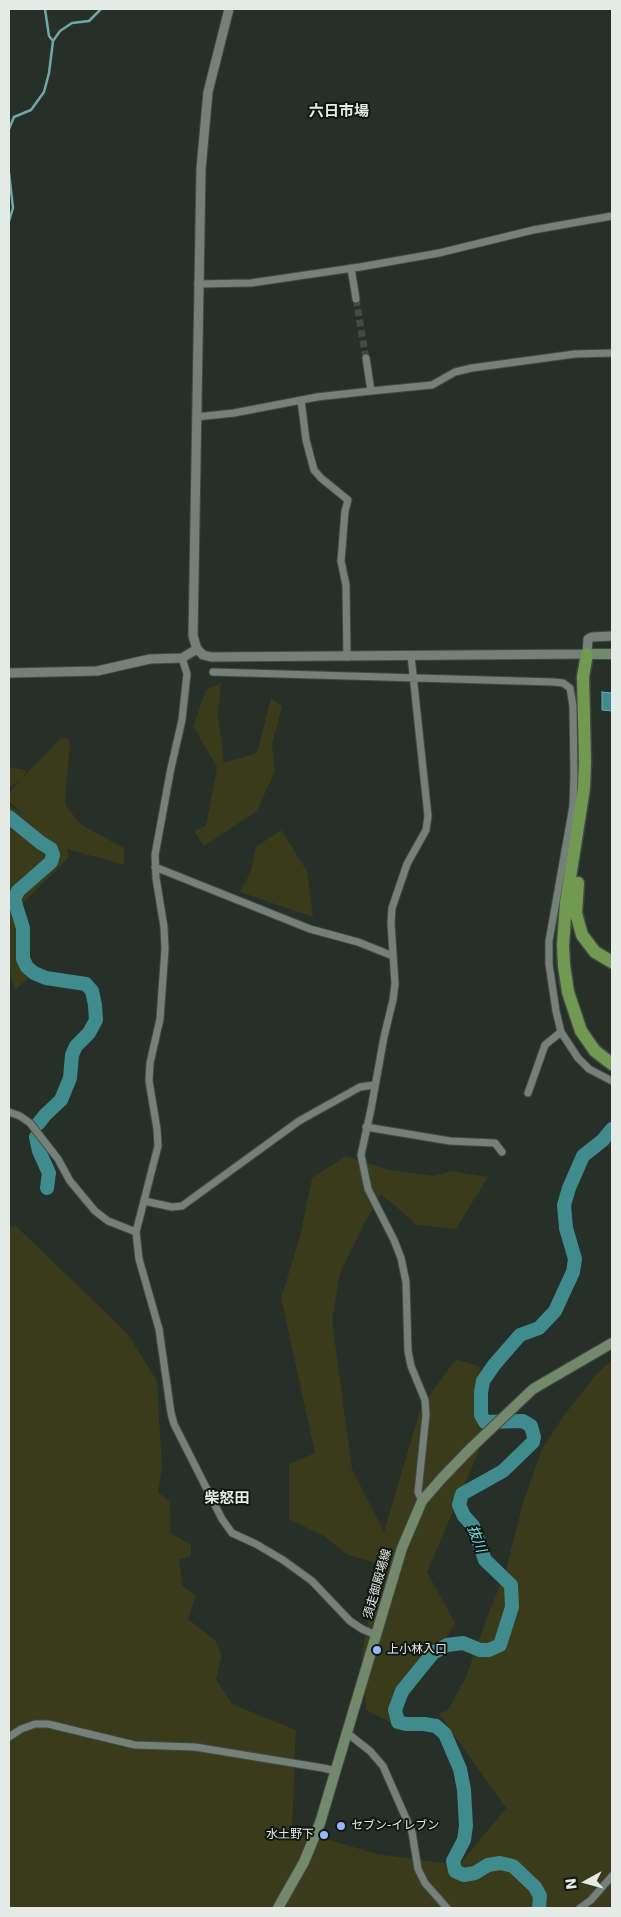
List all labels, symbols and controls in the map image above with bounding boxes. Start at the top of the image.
district label: 六日市場 [309,103,369,121]
district label: 柴怒田 [205,1490,249,1508]
water label: 抜川 [463,1523,489,1555]
street label: 須走御殿場線 [361,1547,395,1621]
place label: 上小林入口 [387,1643,447,1657]
marker: 上小林入口 [371,1644,383,1656]
place label: セブン-イレブン [351,1819,439,1833]
marker: セブン-イレブン [335,1820,347,1832]
place label: 水土野下 [266,1828,314,1842]
marker: 水土野下 [318,1829,330,1841]
north arrow [561,1857,611,1907]
text: N [562,1877,580,1891]

